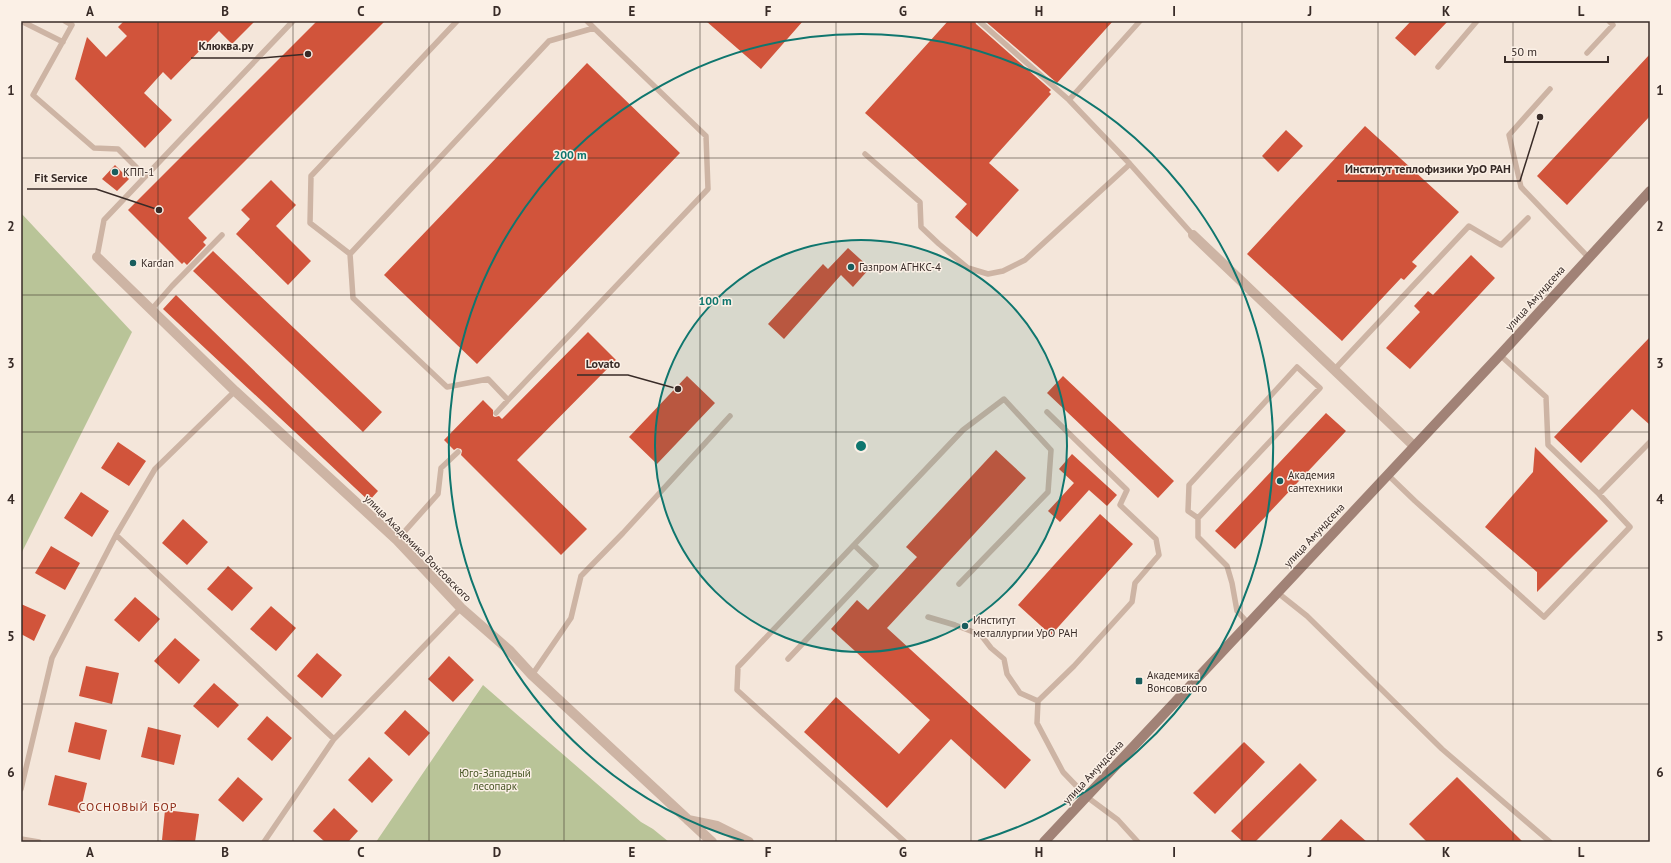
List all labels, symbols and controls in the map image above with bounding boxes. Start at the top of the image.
text: A [86,3,94,20]
text: B [221,3,229,20]
text: C [357,3,365,20]
text: D [493,3,501,20]
text: E [629,3,636,20]
text: F [765,3,772,20]
text: G [899,3,907,20]
text: H [1035,3,1043,20]
text: I [1172,3,1176,20]
text: J [1307,3,1312,20]
text: K [1442,3,1450,20]
text: L [1578,3,1585,20]
callout: Клюква.ру [191,34,262,58]
text: Клюква.ру [198,38,254,53]
scale bar [1505,38,1608,64]
text: 50 m [1511,44,1537,59]
text: 1 [7,82,15,99]
text: 1 [1656,82,1664,99]
text: 200 m [553,147,587,162]
callout: Институт теплофизики УрО РАН [1337,157,1520,181]
text: Институт теплофизики УрО РАН [1345,161,1511,176]
callout: Fit Service [27,165,96,189]
place label: КПП-1 [123,165,154,179]
marker: КПП-1 [110,167,120,177]
text: Fit Service [34,170,88,185]
text: 2 [7,218,15,235]
text: 2 [1656,218,1664,235]
place label: Kardan [141,256,174,270]
marker: Kardan [128,258,138,268]
place label: Газпром АГНКС-4 [859,260,941,274]
marker: Газпром АГНКС-4 [846,262,856,272]
street label: улица Амундсена [1502,263,1568,333]
text: 100 m [698,293,732,308]
callout: Lovato [577,351,628,375]
text: 3 [7,355,15,372]
text: 3 [1656,355,1664,372]
text: Lovato [586,356,621,371]
centre of rings [854,439,868,453]
place label: Академия сантехники [1288,468,1343,495]
marker: Академия сантехники [1275,476,1285,486]
text: 4 [7,491,15,508]
street label: улица Академика Вонсовского [361,491,475,605]
text: 4 [1656,491,1664,508]
street label: улица Амундсена [1281,500,1347,570]
place label: Институт металлургии УрО РАН [973,613,1078,640]
marker: Институт металлургии УрО РАН [960,621,970,631]
text: 5 [7,628,15,645]
text: 5 [1656,628,1664,645]
place label: Академика Вонсовского [1147,668,1207,695]
marker: Академика Вонсовского [1134,676,1144,686]
street label: улица Амундсена [1060,737,1126,807]
text: 6 [7,764,15,781]
text: 6 [1656,764,1664,781]
park label: Юго-Западный лесопарк [459,766,531,793]
district label: СОСНОВЫЙ БОР [78,799,178,814]
text: A [86,844,94,861]
text: B [221,844,229,861]
text: C [357,844,365,861]
text: D [493,844,501,861]
text: E [629,844,636,861]
text: F [765,844,772,861]
text: G [899,844,907,861]
text: H [1035,844,1043,861]
text: I [1172,844,1176,861]
text: J [1307,844,1312,861]
text: K [1442,844,1450,861]
text: L [1578,844,1585,861]

